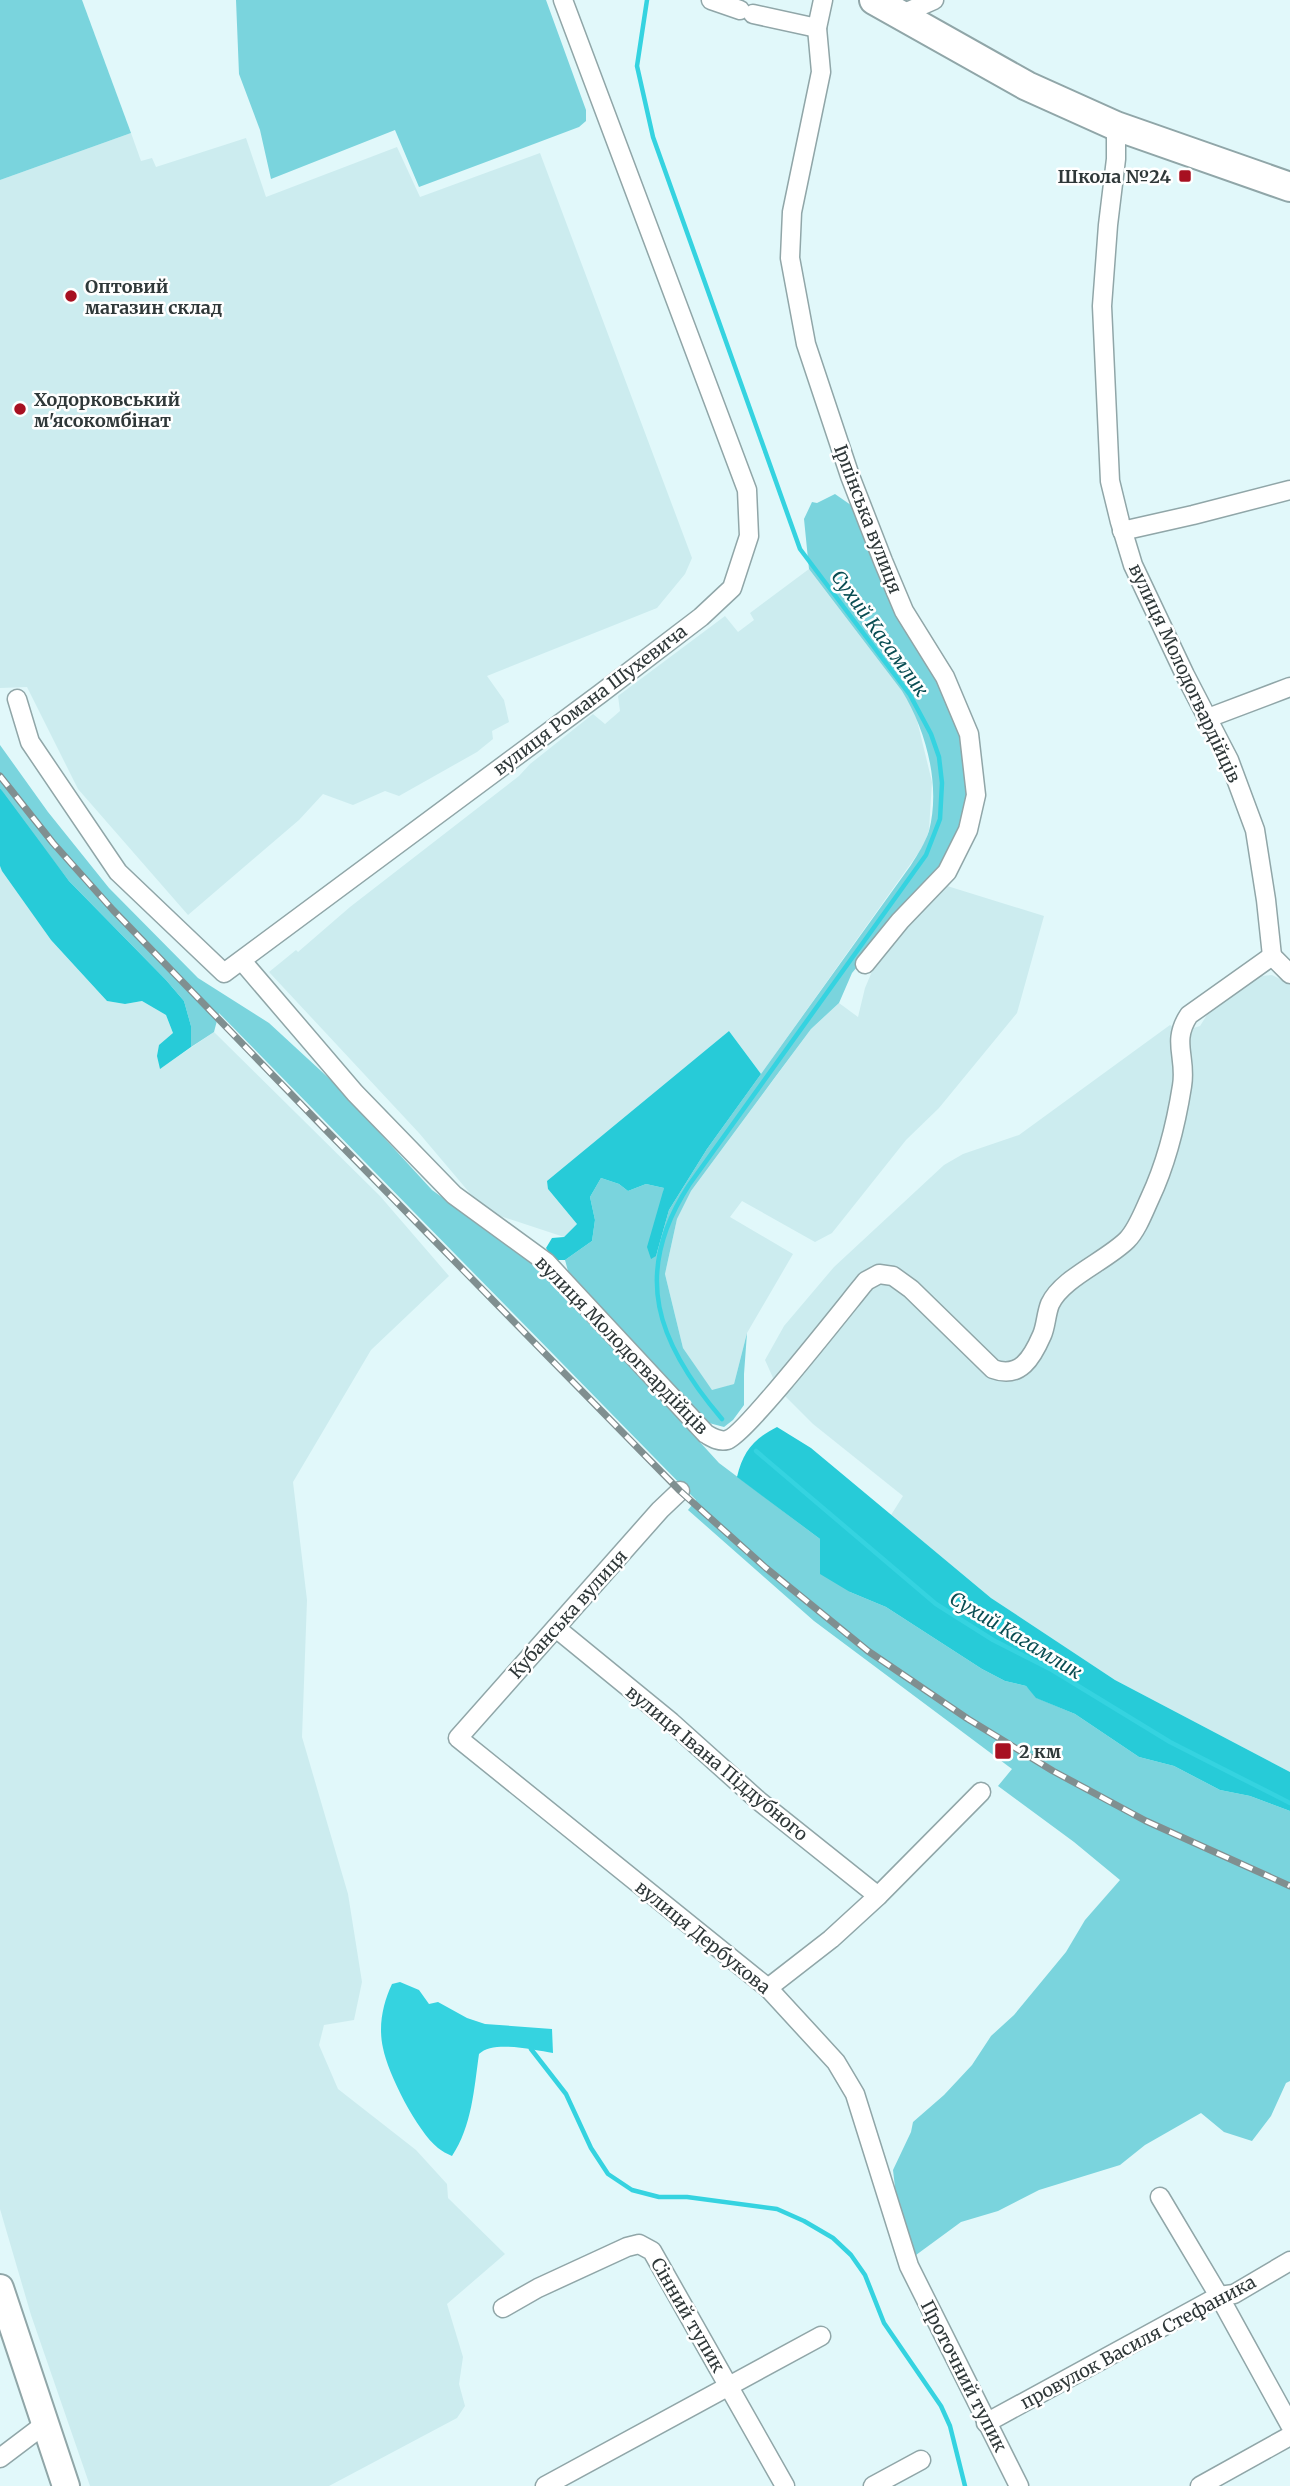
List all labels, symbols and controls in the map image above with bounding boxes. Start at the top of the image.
place label: Школа №24 [1058,165,1172,188]
marker: Школа №24 [1177,168,1193,184]
place label: Оптовий магазин склад [85,275,222,319]
marker: Оптовий магазин склад [63,288,79,304]
place label: Ходорковський м'ясокомбінат [34,388,180,432]
marker: Ходорковський м'ясокомбінат [12,401,28,417]
street label: Ірпінська вулиця [829,441,907,597]
street label: вулиця Молодогвардійців [1124,560,1246,787]
water label: Сухий Кагамлик [826,565,934,701]
street label: вулиця Романа Шухевича [489,619,692,780]
street label: вулиця Молодогвардійців [531,1251,714,1439]
street label: Кубанська вулиця [504,1545,632,1683]
water label: Сухий Кагамлик [945,1586,1087,1684]
street label: вулиця Івана Піддубного [621,1680,813,1846]
place label: 2 км [1019,1740,1061,1763]
marker: 2 км [993,1741,1013,1761]
street label: вулиця Дербукова [631,1875,776,1999]
street label: Сінний тупик [646,2254,730,2377]
street label: провулок Василя Стефаника [1016,2270,1260,2414]
street label: Проточний тупик [916,2296,1012,2456]

